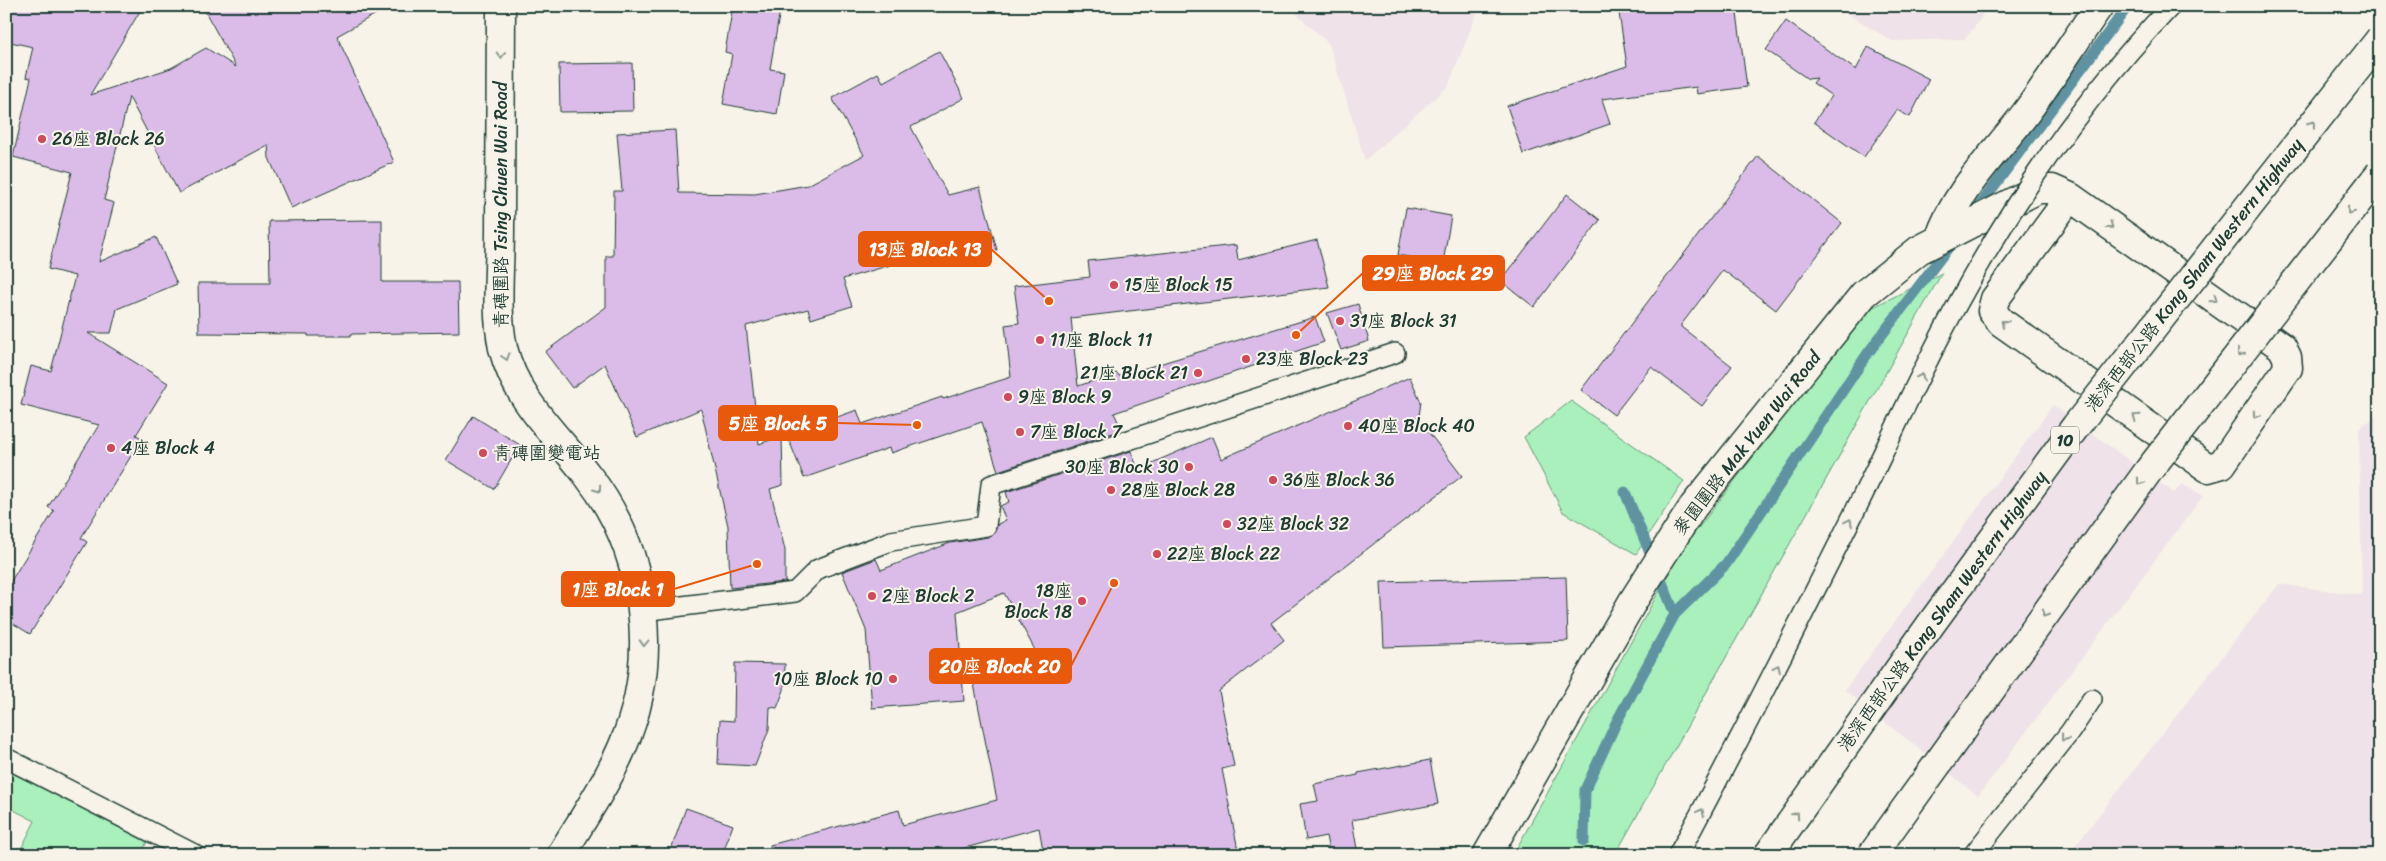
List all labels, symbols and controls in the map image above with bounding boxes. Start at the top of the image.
one-way arrow [496,52,506,59]
street label: 青磚圍路 Tsing Chuen Wai Road [485,80,517,328]
one-way arrow [2306,120,2315,130]
place label: 26座 Block 26 [52,123,165,155]
street label: 港深西部公路 Kong Sham Western Highway [2076,130,2312,419]
marker: 26座 Block 26 [36,133,48,145]
one-way arrow [2347,205,2356,215]
one-way arrow [2104,220,2114,229]
callout: 13座 Block 13 [859,232,991,266]
text: 13座 Block 13 [869,233,982,266]
callout: 29座 Block 29 [1363,256,1504,290]
text: 29座 Block 29 [1372,257,1494,290]
place label: 15座 Block 15 [1124,269,1233,301]
marker: 15座 Block 15 [1108,279,1120,291]
one-way arrow [2208,293,2218,302]
place label: 31座 Block 31 [1350,305,1457,337]
marker: 31座 Block 31 [1334,315,1346,327]
one-way arrow [2000,319,2009,328]
place label: 11座 Block 11 [1050,324,1153,356]
marker: 11座 Block 11 [1034,334,1046,346]
place label: 23座 Block 23 [1256,343,1368,375]
street label: 麥園圍路 Mak Yuen Wai Road [1665,343,1830,542]
one-way arrow [2237,347,2245,356]
one-way arrow [501,352,511,360]
marker: 23座 Block 23 [1240,353,1252,365]
place label: 21座 Block 21 [1080,357,1188,389]
marker: 21座 Block 21 [1192,367,1204,379]
one-way arrow [1915,373,1925,382]
place label: 9座 Block 9 [1018,381,1112,413]
marker: 9座 Block 9 [1002,391,1014,403]
callout: 5座 Block 5 [719,406,837,440]
text: 5座 Block 5 [729,407,828,440]
one-way arrow [2253,409,2262,419]
place label: 40座 Block 40 [1358,410,1475,442]
one-way arrow [2132,414,2142,423]
place label: 7座 Block 7 [1030,416,1124,448]
marker: 40座 Block 40 [1342,420,1354,432]
marker: 7座 Block 7 [1014,426,1026,438]
road number: 10 [2051,426,2079,454]
place label: 4座 Block 4 [121,432,215,464]
place label: 青磚圍變電站 [493,437,601,469]
marker: 4座 Block 4 [105,442,117,454]
marker: 青磚圍變電站 [477,447,489,459]
place label: 30座 Block 30 [1065,451,1179,483]
marker: 30座 Block 30 [1183,461,1195,473]
street label: 港深西部公路 Kong Sham Western Highway [1829,463,2056,758]
place label: 36座 Block 36 [1283,464,1395,496]
place label: 28座 Block 28 [1121,474,1235,506]
marker: 36座 Block 36 [1267,474,1279,486]
one-way arrow [2137,476,2146,486]
one-way arrow [592,483,601,493]
marker: 28座 Block 28 [1105,484,1117,496]
place label: 32座 Block 32 [1237,508,1349,540]
marker: 32座 Block 32 [1221,518,1233,530]
one-way arrow [1843,519,1853,528]
place label: 22座 Block 22 [1167,538,1280,570]
marker: 22座 Block 22 [1151,548,1163,560]
callout: 1座 Block 1 [562,572,674,606]
text: 1座 Block 1 [572,573,664,606]
place label: 18座 Block 18 [1005,575,1072,628]
place label: 2座 Block 2 [882,580,974,612]
marker: 2座 Block 2 [866,590,878,602]
marker: 18座 Block 18 [1076,595,1088,607]
one-way arrow [2042,608,2051,618]
one-way arrow [638,639,649,647]
callout: 20座 Block 20 [930,649,1071,683]
text: 20座 Block 20 [938,650,1061,683]
place label: 10座 Block 10 [773,663,883,695]
one-way arrow [1771,664,1781,673]
marker: 10座 Block 10 [887,673,899,685]
one-way arrow [2062,732,2070,741]
one-way arrow [1695,808,1705,817]
one-way arrow [1790,811,1799,821]

